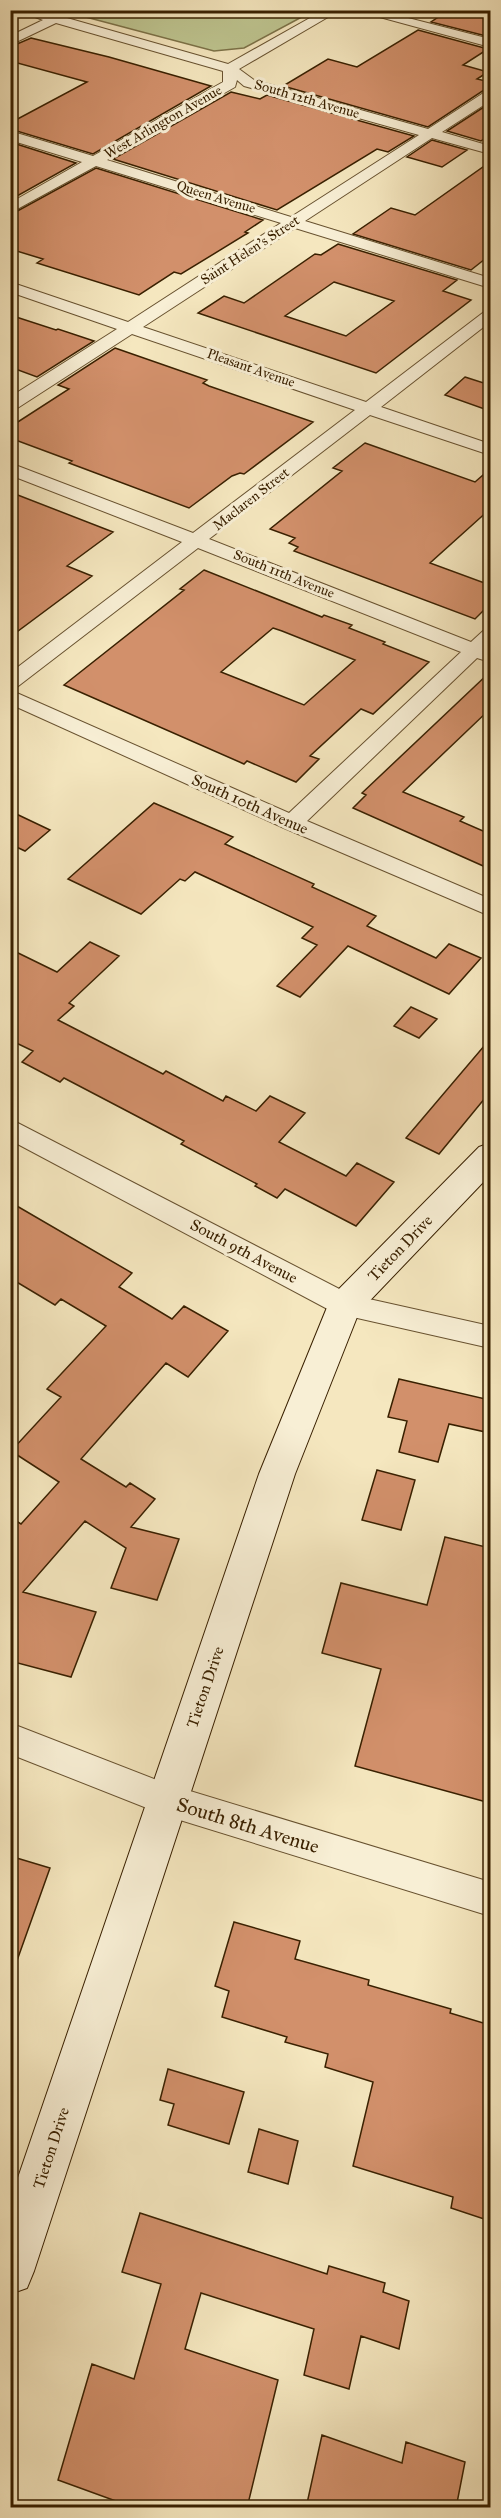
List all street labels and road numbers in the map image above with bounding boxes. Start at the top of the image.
street label: South 12th Avenue [252,76,362,122]
street label: West Arlington Avenue [101,81,225,163]
street label: Queen Avenue [174,177,258,217]
street label: Saint Helen's Street [197,212,303,288]
street label: Pleasant Avenue [205,345,297,391]
street label: Maclaren Street [209,464,293,534]
street label: South 11th Avenue [231,546,337,602]
street label: South 10th Avenue [189,770,312,838]
street label: Tieton Drive [364,1211,437,1285]
street label: South 9th Avenue [187,1215,301,1287]
street label: Tieton Drive [182,1643,228,1730]
street label: South 8th Avenue [174,1792,322,1858]
street label: Tieton Drive [29,2104,73,2191]

